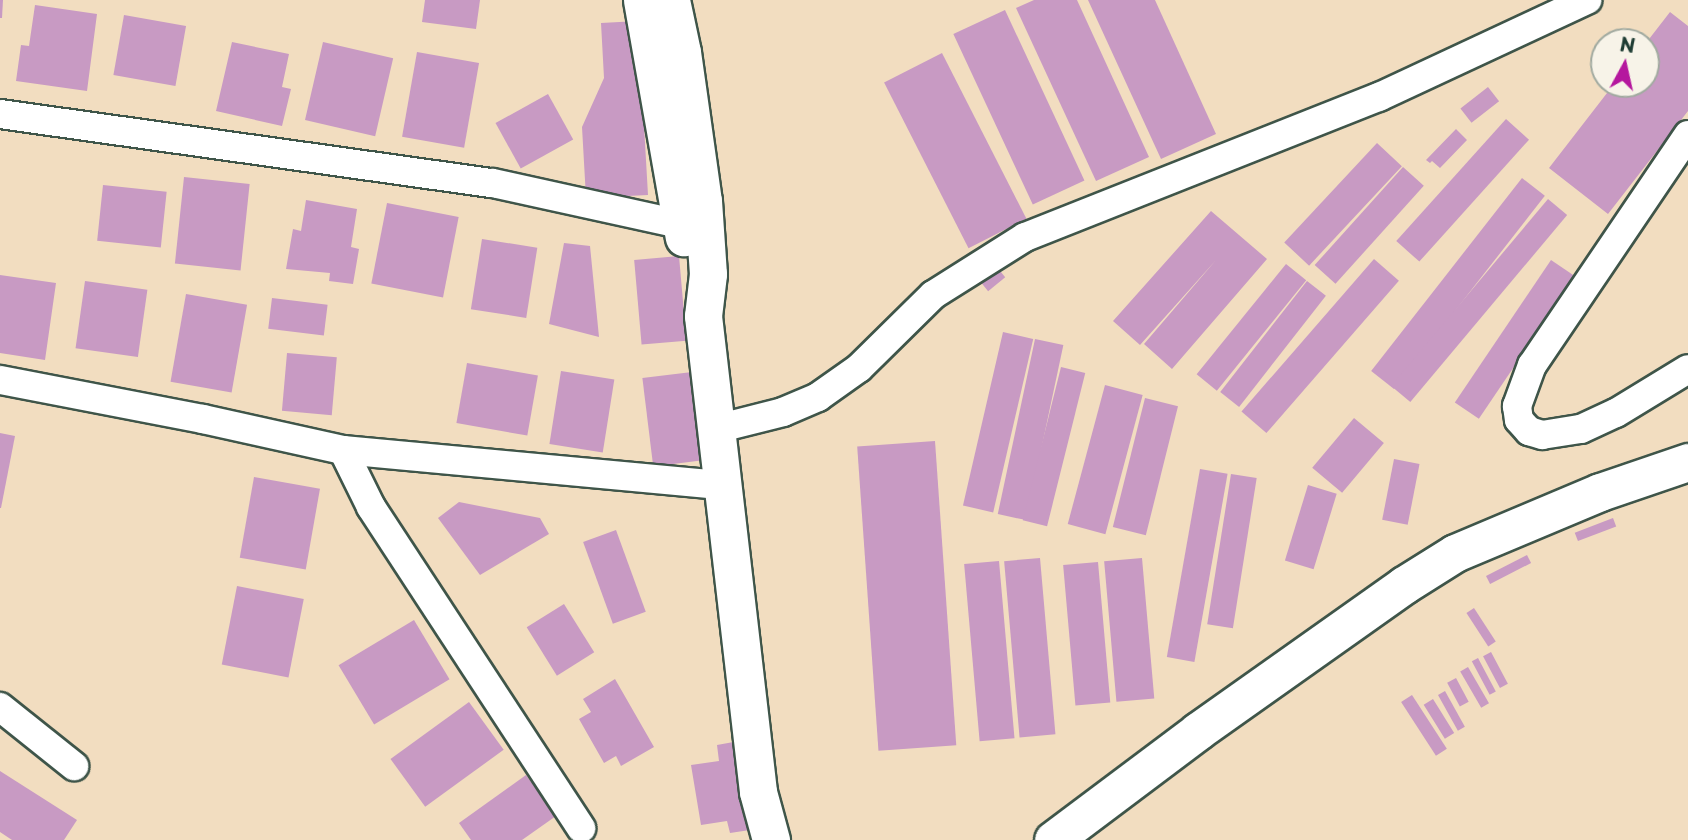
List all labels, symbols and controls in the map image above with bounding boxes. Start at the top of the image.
north arrow [1590,28,1660,98]
text: N [1618,29,1637,59]

